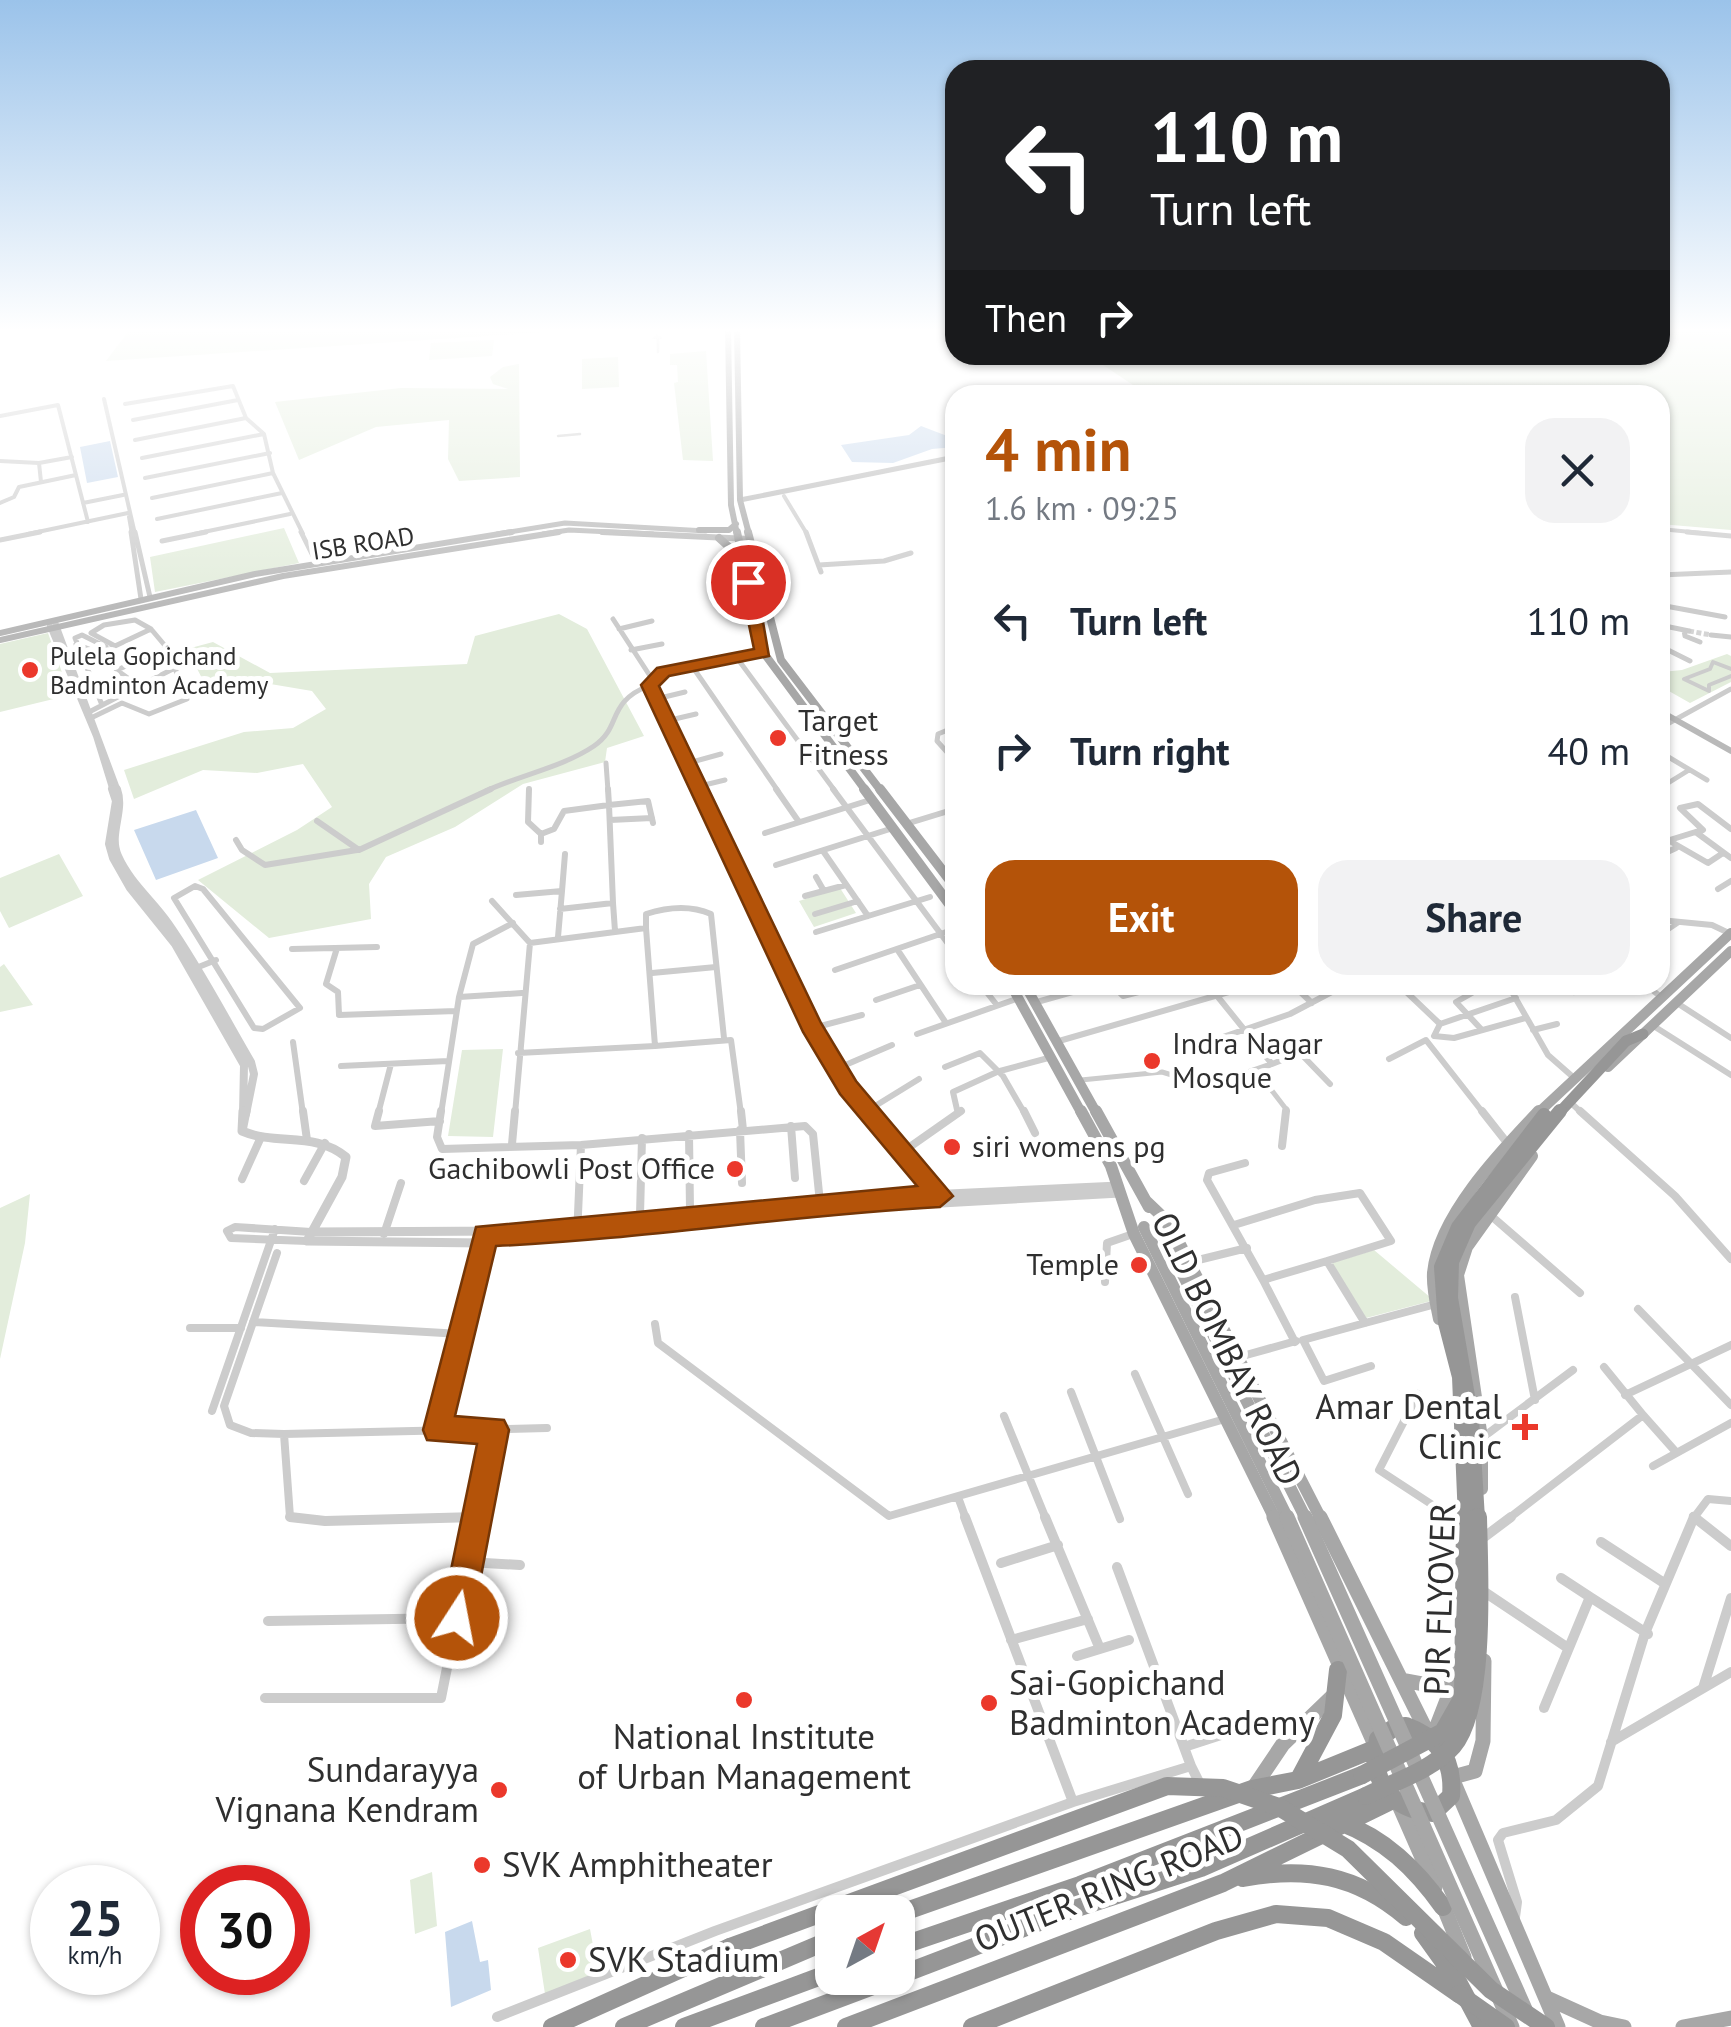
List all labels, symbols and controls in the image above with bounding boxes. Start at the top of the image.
text: 110 m [1150,91,1343,181]
icon: left [985,100,1115,230]
text: Turn left [1150,179,1311,237]
icon: right [1087,290,1142,345]
text: Then [985,293,1067,342]
text: 4 min [985,410,1131,488]
button: close [1525,418,1630,523]
text: 1.6 km · 09:25 [985,487,1179,529]
street label: ISB ROAD [310,519,416,567]
pin [706,540,791,625]
icon: arrive [721,555,776,610]
icon: left [985,593,1040,648]
text: Turn left [1070,596,1207,645]
text: 110 m [1527,596,1630,645]
place label: Pulela Gopichand Badminton Academy [50,640,269,701]
marker: Pulela Gopichand Badminton Academy [19,659,41,681]
place label: Target Fitness [798,700,889,773]
icon: right [985,723,1040,778]
text: Turn right [1070,726,1230,775]
text: 40 m [1548,726,1630,775]
marker: Target Fitness [767,727,789,749]
button: Exit [985,860,1298,975]
button: Share [1318,860,1630,975]
place label: Indra Nagar Mosque [1172,1023,1323,1096]
marker: Indra Nagar Mosque [1141,1050,1163,1072]
place label: siri womens pg [972,1126,1166,1165]
marker: siri womens pg [941,1136,963,1158]
place label: Gachibowli Post Office [428,1148,715,1187]
marker: Gachibowli Post Office [724,1158,746,1180]
street label: OLD BOMBAY ROAD [1142,1204,1314,1493]
place label: Temple [1026,1244,1119,1283]
marker: Temple [1128,1254,1150,1276]
place label: Amar Dental Clinic [1315,1383,1502,1469]
marker: Amar Dental Clinic [1512,1414,1538,1440]
street label: PJR FLYOVER [1413,1502,1465,1696]
position arrow [405,1566,509,1670]
place label: Sai-Gopichand Badminton Academy [1009,1659,1315,1745]
marker: National Institute of Urban Management [733,1689,755,1711]
marker: Sai-Gopichand Badminton Academy [978,1692,1000,1714]
place label: National Institute of Urban Management [577,1713,911,1799]
place label: Sundarayya Vignana Kendram [214,1746,479,1832]
marker: Sundarayya Vignana Kendram [488,1779,510,1801]
street label: OUTER RING ROAD [967,1812,1250,1962]
place label: SVK Amphitheater [502,1841,773,1887]
marker: SVK Amphitheater [471,1854,493,1876]
speed limit sign: 30 [180,1865,310,1995]
text: 25 [67,1885,123,1950]
north arrow [815,1895,915,1995]
map controls [815,1895,915,1995]
place label: SVK Stadium [588,1936,779,1982]
text: km/h [68,1939,122,1971]
marker: SVK Stadium [557,1949,579,1971]

